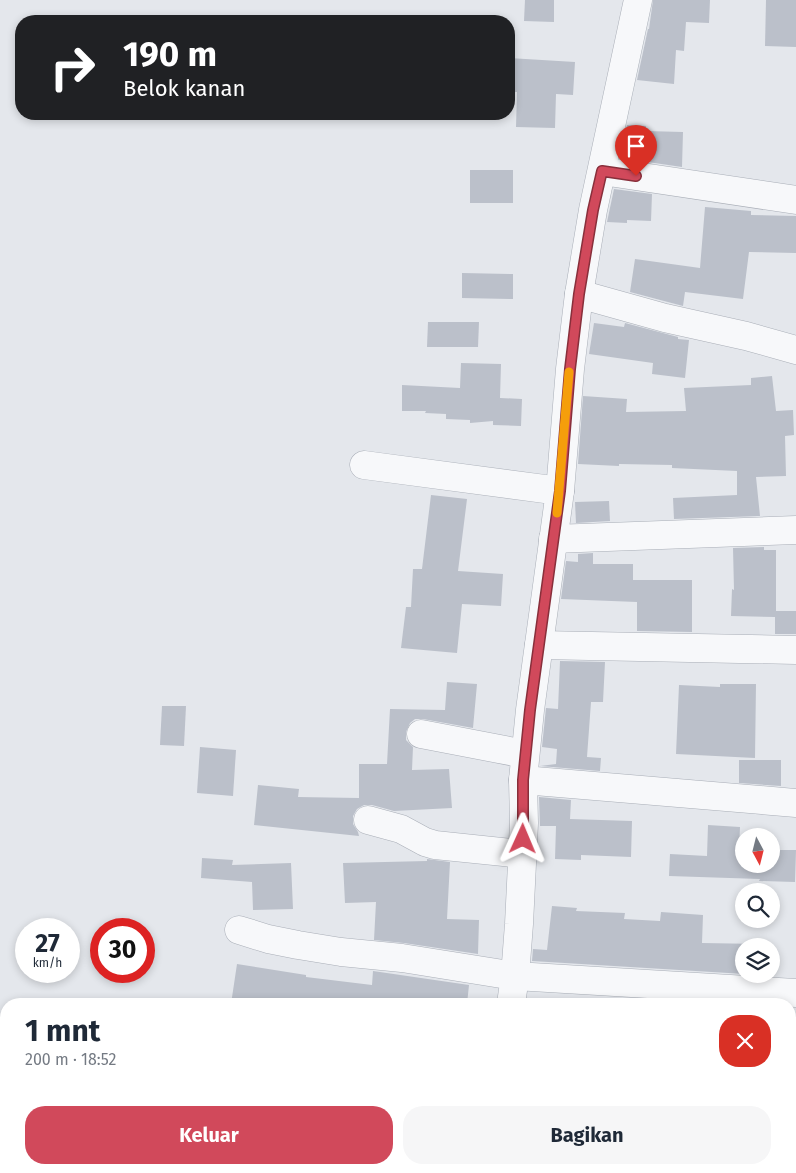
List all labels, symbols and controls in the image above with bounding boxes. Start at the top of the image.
text: 190 m [123,33,217,75]
icon: right [40,35,105,100]
text: Belok kanan [123,75,245,102]
pin [615,125,657,176]
icon: arrive [622,132,650,160]
position arrow [496,812,548,864]
north arrow [735,828,780,872]
map controls [735,828,780,983]
button: search [735,883,780,928]
speed limit sign: 30 [90,918,155,983]
text: 27 [35,929,60,959]
button: layers [735,938,780,983]
text: km/h [33,956,62,970]
text: 1 mnt [25,1013,100,1049]
button: close [719,1015,771,1067]
text: 200 m · 18:52 [25,1050,116,1069]
button: Keluar [25,1106,393,1164]
button: Bagikan [403,1106,771,1164]

